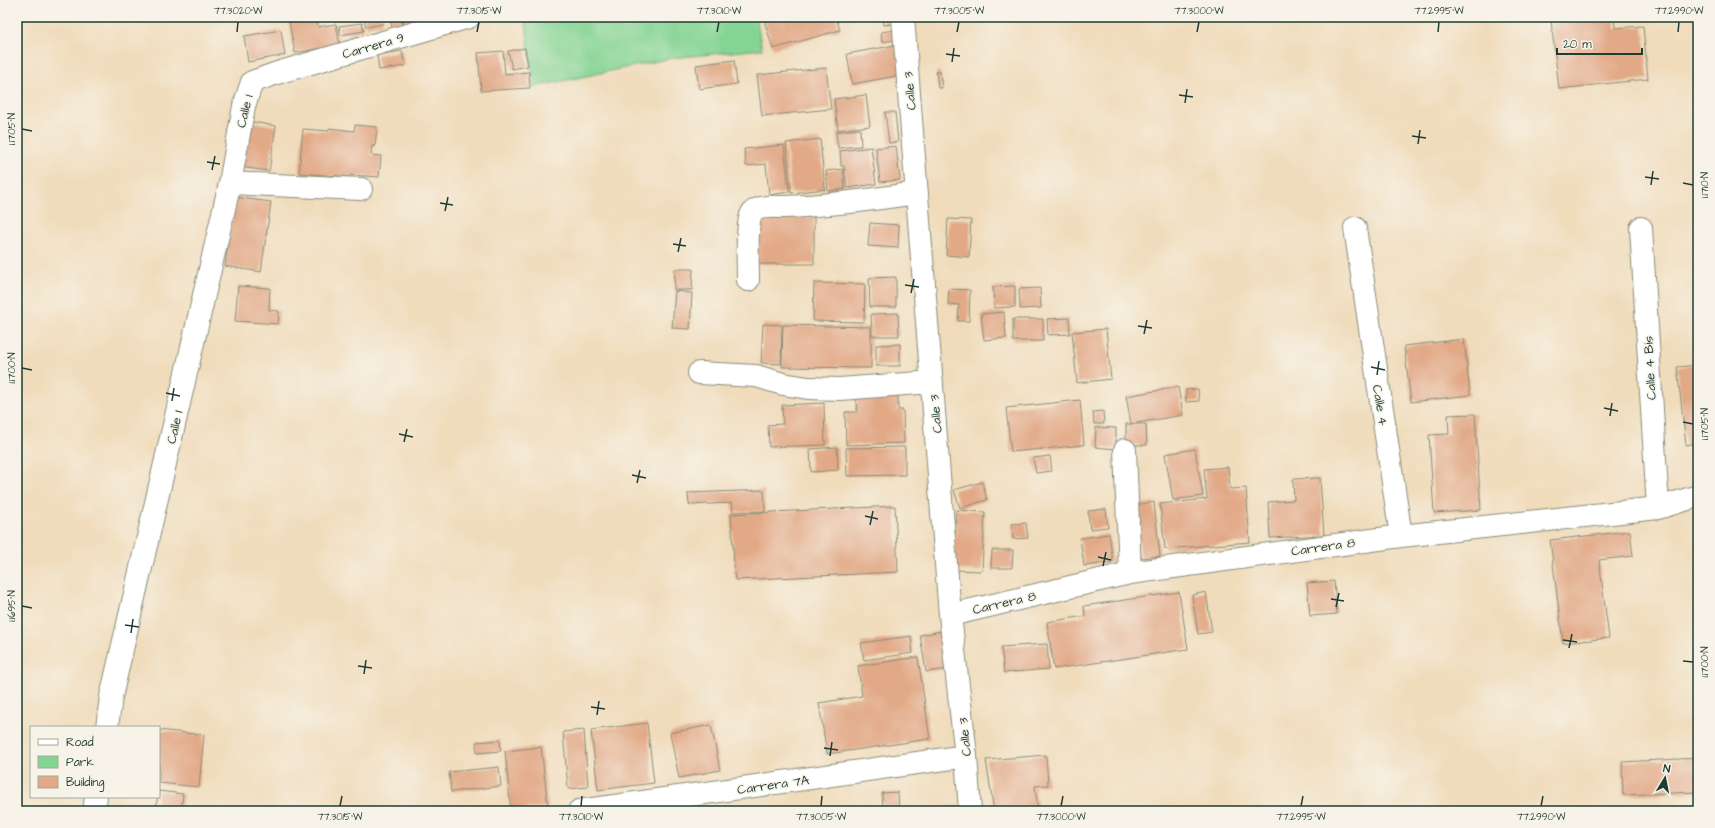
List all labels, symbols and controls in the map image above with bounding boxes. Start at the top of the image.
text: 77.3020°W [214,4,263,18]
text: 77.3015°W [456,4,502,18]
text: 77.3010°W [697,4,742,18]
text: 77.3005°W [934,4,985,18]
text: 77.3000°W [1174,4,1224,18]
text: 77.2995°W [1414,4,1464,18]
text: 77.2990°W [1655,4,1704,18]
street label: Carrera 9 [340,29,406,63]
scale bar [1557,30,1642,56]
text: 20 m [1563,36,1592,53]
street label: Calle 3 [899,70,921,111]
street label: Calle 1 [232,92,258,130]
text: 1.1705°N [5,113,19,145]
text: 1.1710°N [1698,172,1712,198]
street label: Calle 4 Bis [1639,335,1661,400]
text: 1.1700°N [5,352,19,384]
street label: Calle 4 [1368,384,1392,427]
street label: Calle 3 [925,393,947,434]
street label: Calle 1 [162,408,188,446]
text: 1.1705°N [1698,408,1712,440]
street label: Carrera 8 [1290,534,1357,560]
street label: Carrera 8 [971,587,1038,619]
text: 1.1695°N [5,590,19,622]
text: 1.1700°N [1698,646,1712,678]
street label: Calle 3 [954,716,976,757]
legend [30,726,160,798]
text: Road [66,734,94,751]
text: Park [66,754,94,771]
north arrow [1645,758,1685,798]
text: N [1662,761,1671,777]
street label: Carrera 7A [736,771,811,799]
text: Building [66,774,104,792]
text: 77.3015°W [317,810,363,824]
text: 77.3010°W [559,810,604,824]
text: 77.3005°W [796,810,847,824]
text: 77.3000°W [1036,810,1086,824]
text: 77.2995°W [1276,810,1326,824]
text: 77.2990°W [1517,810,1566,824]

